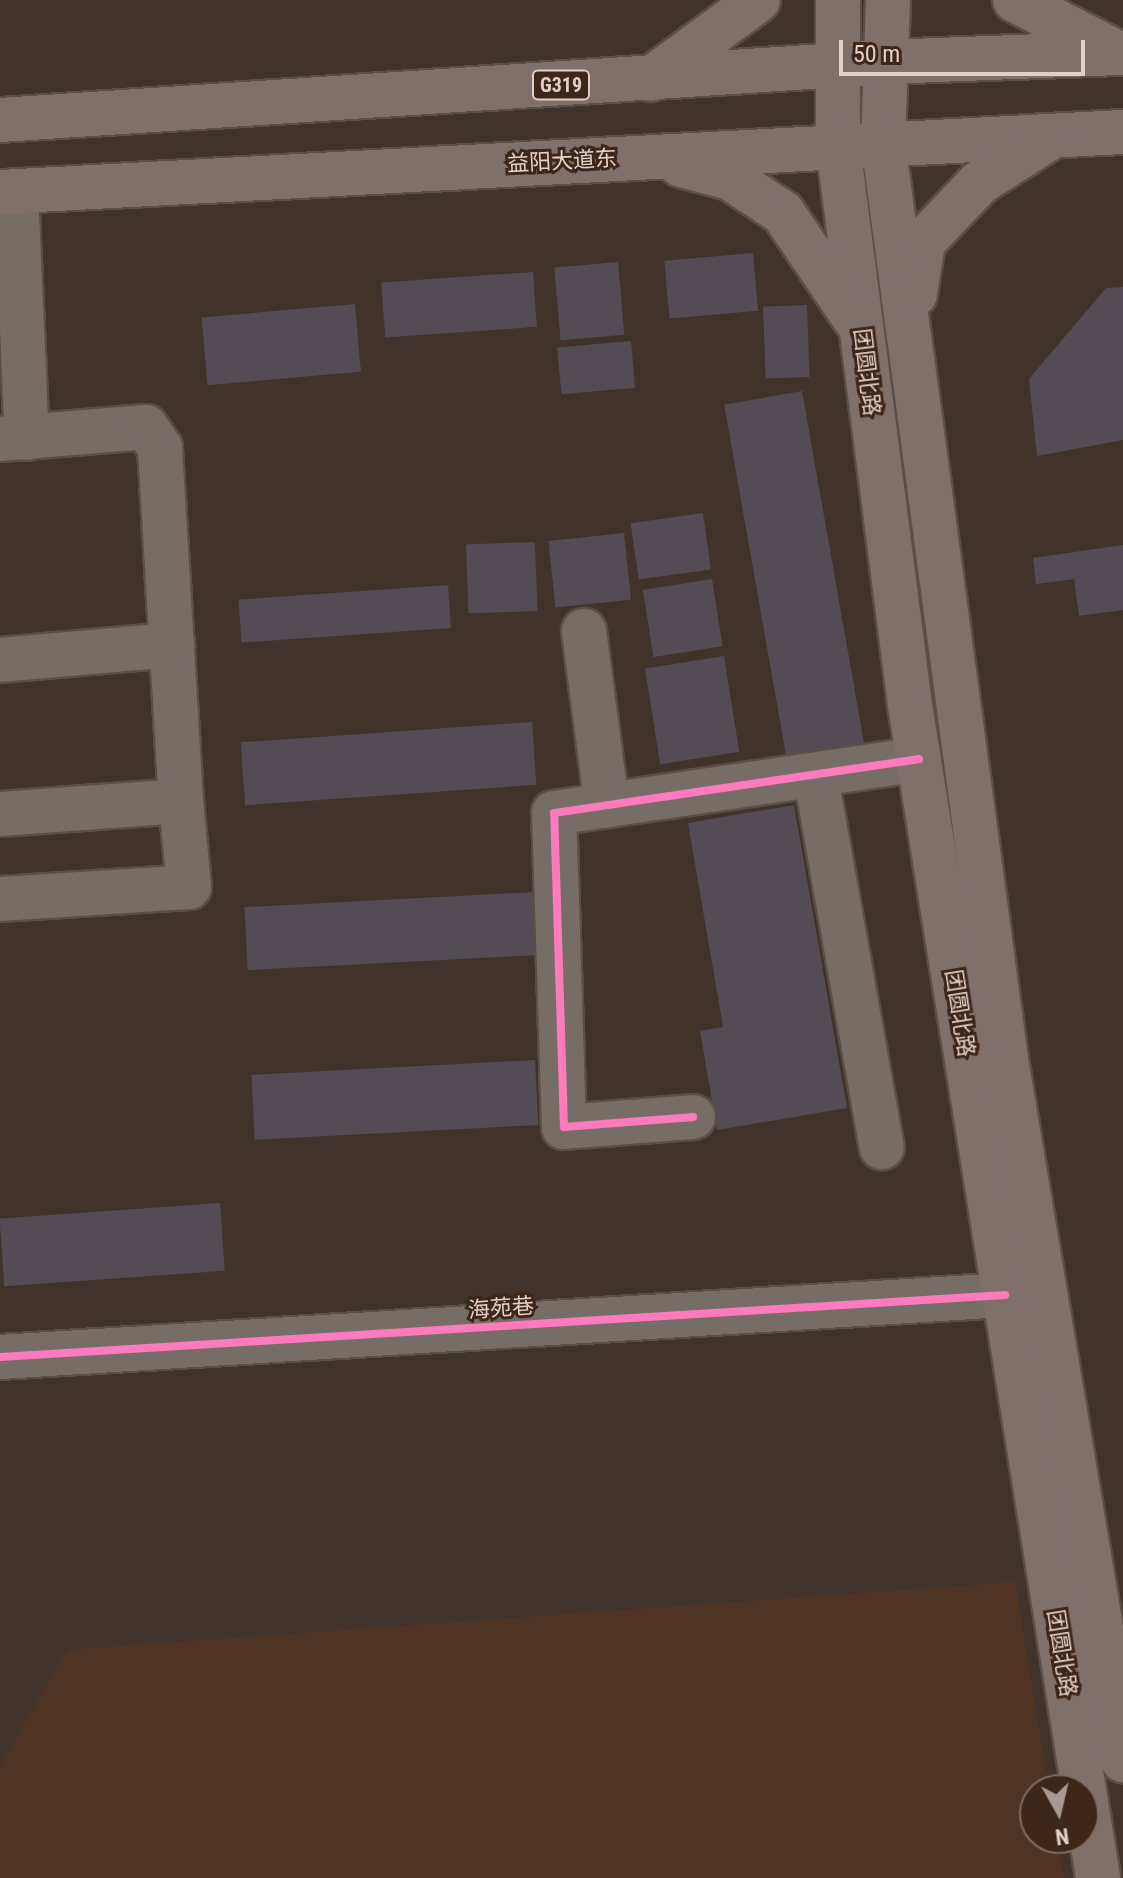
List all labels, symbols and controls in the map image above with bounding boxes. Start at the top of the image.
scale bar [843,24,1089,74]
text: 50 m [853,40,900,68]
road number: G319 [531,69,591,101]
street label: 益阳大道东 [506,145,618,177]
street label: 团圆北路 [849,327,885,417]
street label: 团圆北路 [940,967,980,1059]
street label: 海苑巷 [467,1293,535,1323]
street label: 团圆北路 [1042,1607,1082,1699]
north arrow [1019,1774,1099,1854]
text: N [1054,1823,1071,1850]

